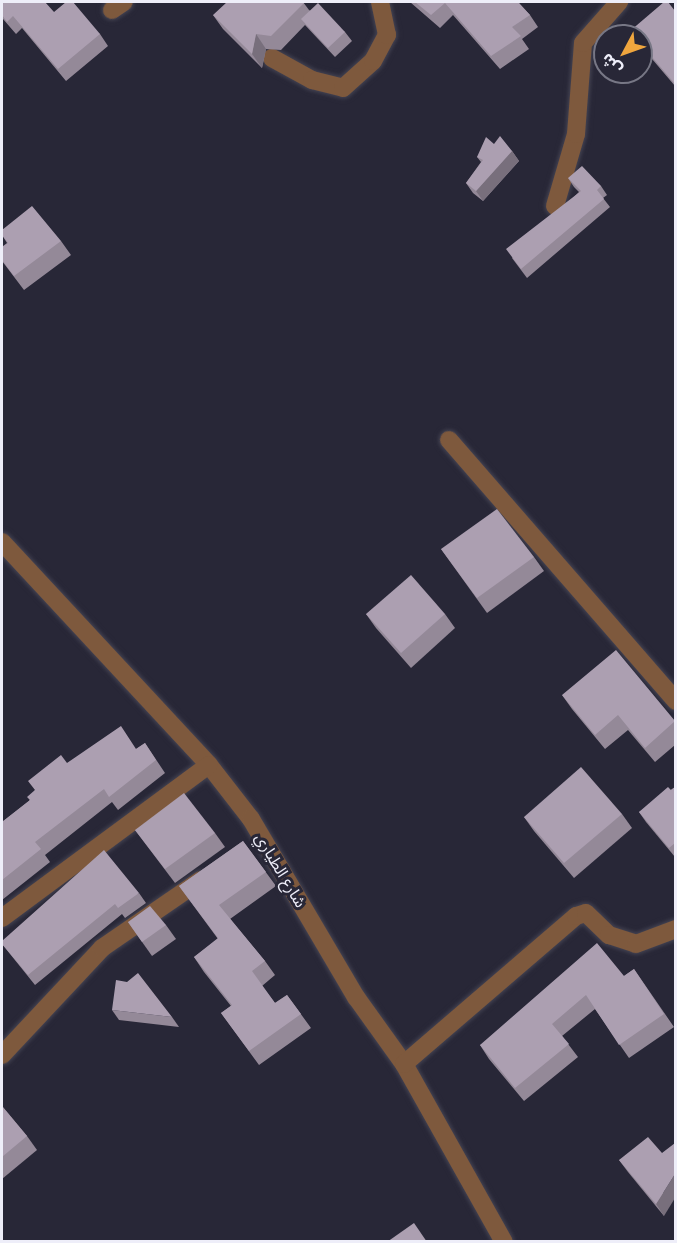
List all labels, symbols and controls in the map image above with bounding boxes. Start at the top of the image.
north arrow [593,24,653,84]
text: ش [596,50,626,79]
street label: شارع الطياري [251,829,311,911]

